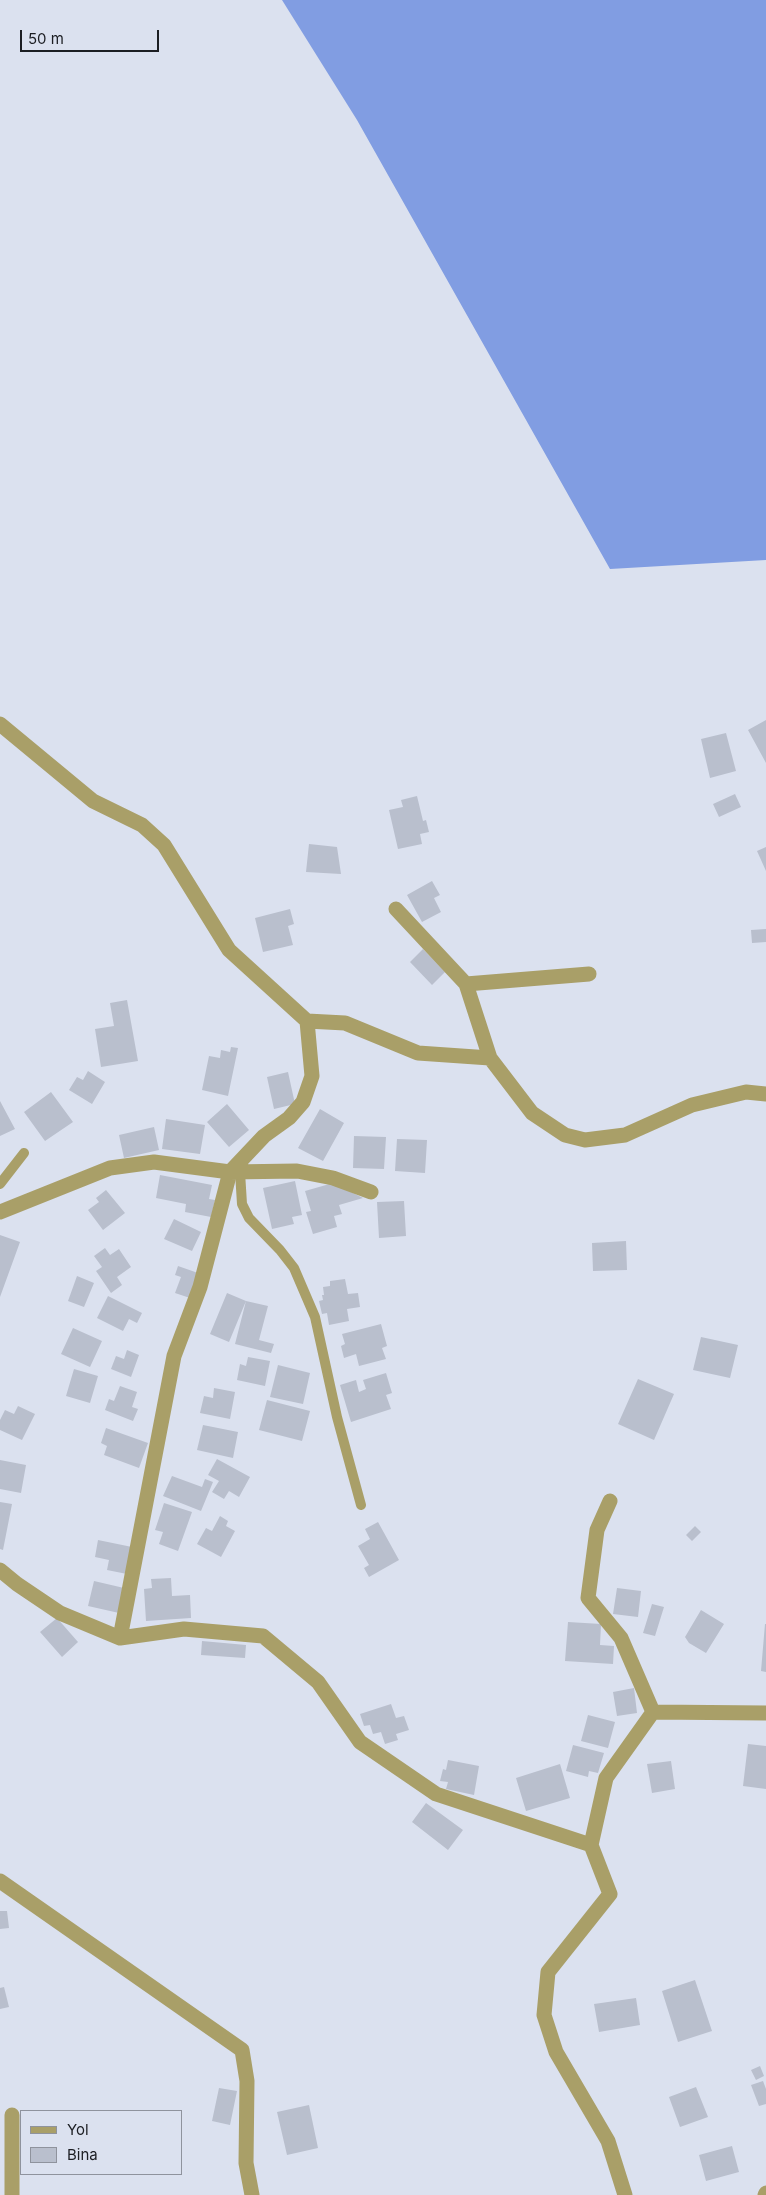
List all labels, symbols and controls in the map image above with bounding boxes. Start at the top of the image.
scale bar [22,20,161,52]
text: 50 m [28,29,64,48]
legend [20,2110,182,2175]
text: Yol [67,2120,89,2139]
text: Bina [67,2145,98,2164]

